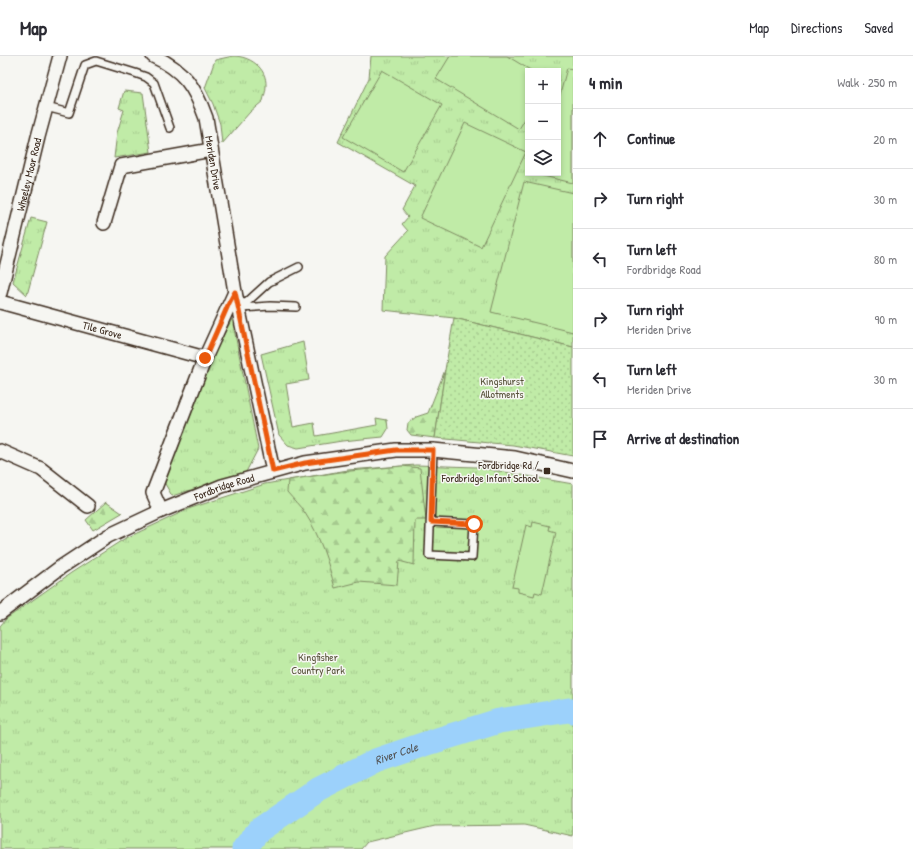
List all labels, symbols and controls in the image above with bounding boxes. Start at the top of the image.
text: Map [20,15,47,41]
text: Map [749,18,769,37]
text: Directions [791,18,842,37]
text: Saved [864,18,893,37]
map controls [525,68,561,176]
button: + [525,68,561,104]
text: 4 min [589,71,622,94]
text: Walk · 250 m [837,73,897,91]
button: − [525,104,561,140]
icon: ahead [589,128,611,150]
text: Continue [627,128,675,149]
text: 20 m [873,130,897,148]
street label: Meriden Drive [202,135,225,192]
street label: Wheeley Moor Road [13,136,45,213]
button: layers [525,140,561,176]
icon: right [589,188,611,210]
text: Turn right [627,188,683,209]
text: 30 m [874,190,897,208]
text: Turn left [627,239,677,260]
icon: left [589,248,611,270]
text: 80 m [874,250,897,268]
text: Fordbridge Road [627,260,701,278]
text: Turn right [627,299,683,320]
icon: right [589,308,611,330]
text: 90 m [875,310,897,328]
street label: Tile Grove [81,318,124,342]
text: Meriden Drive [627,320,691,338]
route end [196,349,214,367]
text: Turn left [627,359,677,380]
icon: left [589,368,611,390]
text: 30 m [874,370,897,388]
park label: Kingshurst Allotments [480,374,524,401]
text: Meriden Drive [627,380,691,398]
icon: arrive [589,428,611,450]
text: Arrive at destination [627,428,739,449]
place label: Fordbridge Rd / Fordbridge Infant School [441,458,539,485]
marker: Fordbridge Rd / Fordbridge Infant School [542,466,552,476]
street label: Fordbridge Road [191,470,256,504]
route start [465,515,483,533]
park label: Kingfisher Country Park [291,650,345,677]
water label: River Cole [372,738,421,768]

